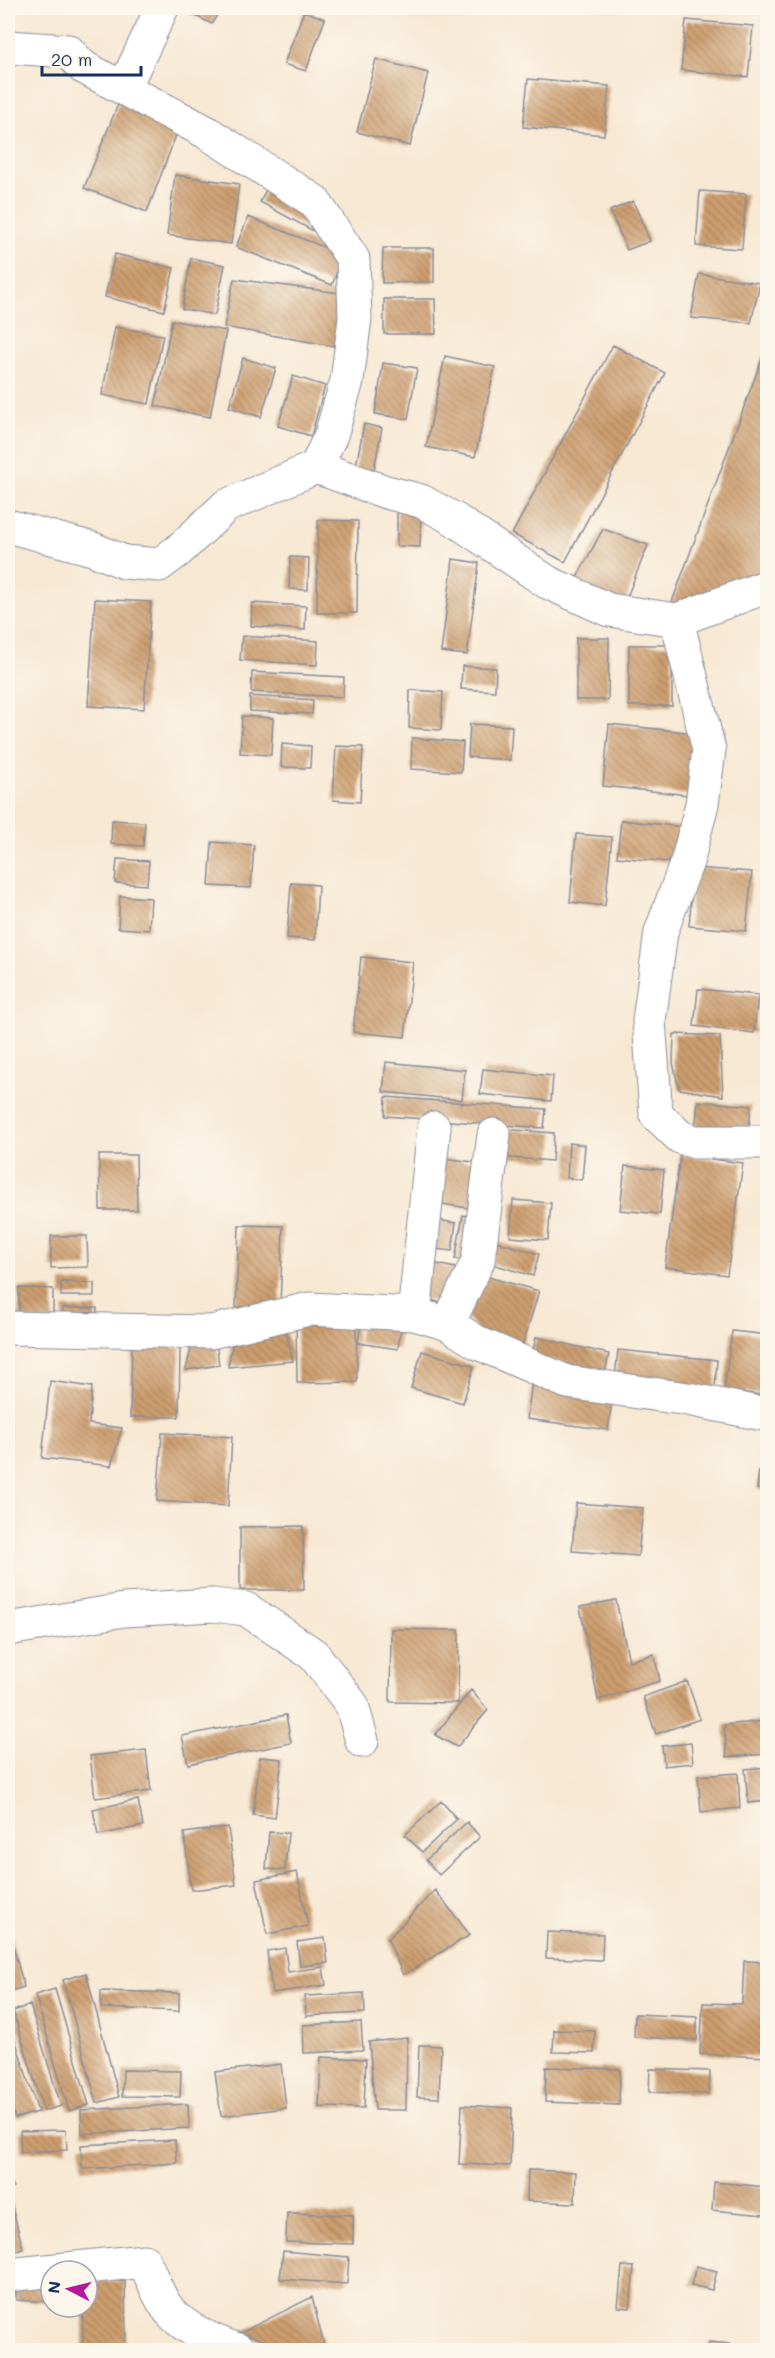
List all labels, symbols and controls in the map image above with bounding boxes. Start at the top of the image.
scale bar [42,39,141,77]
text: 20 m [51,47,92,71]
north arrow [39,2259,99,2319]
text: N [42,2280,65,2294]

